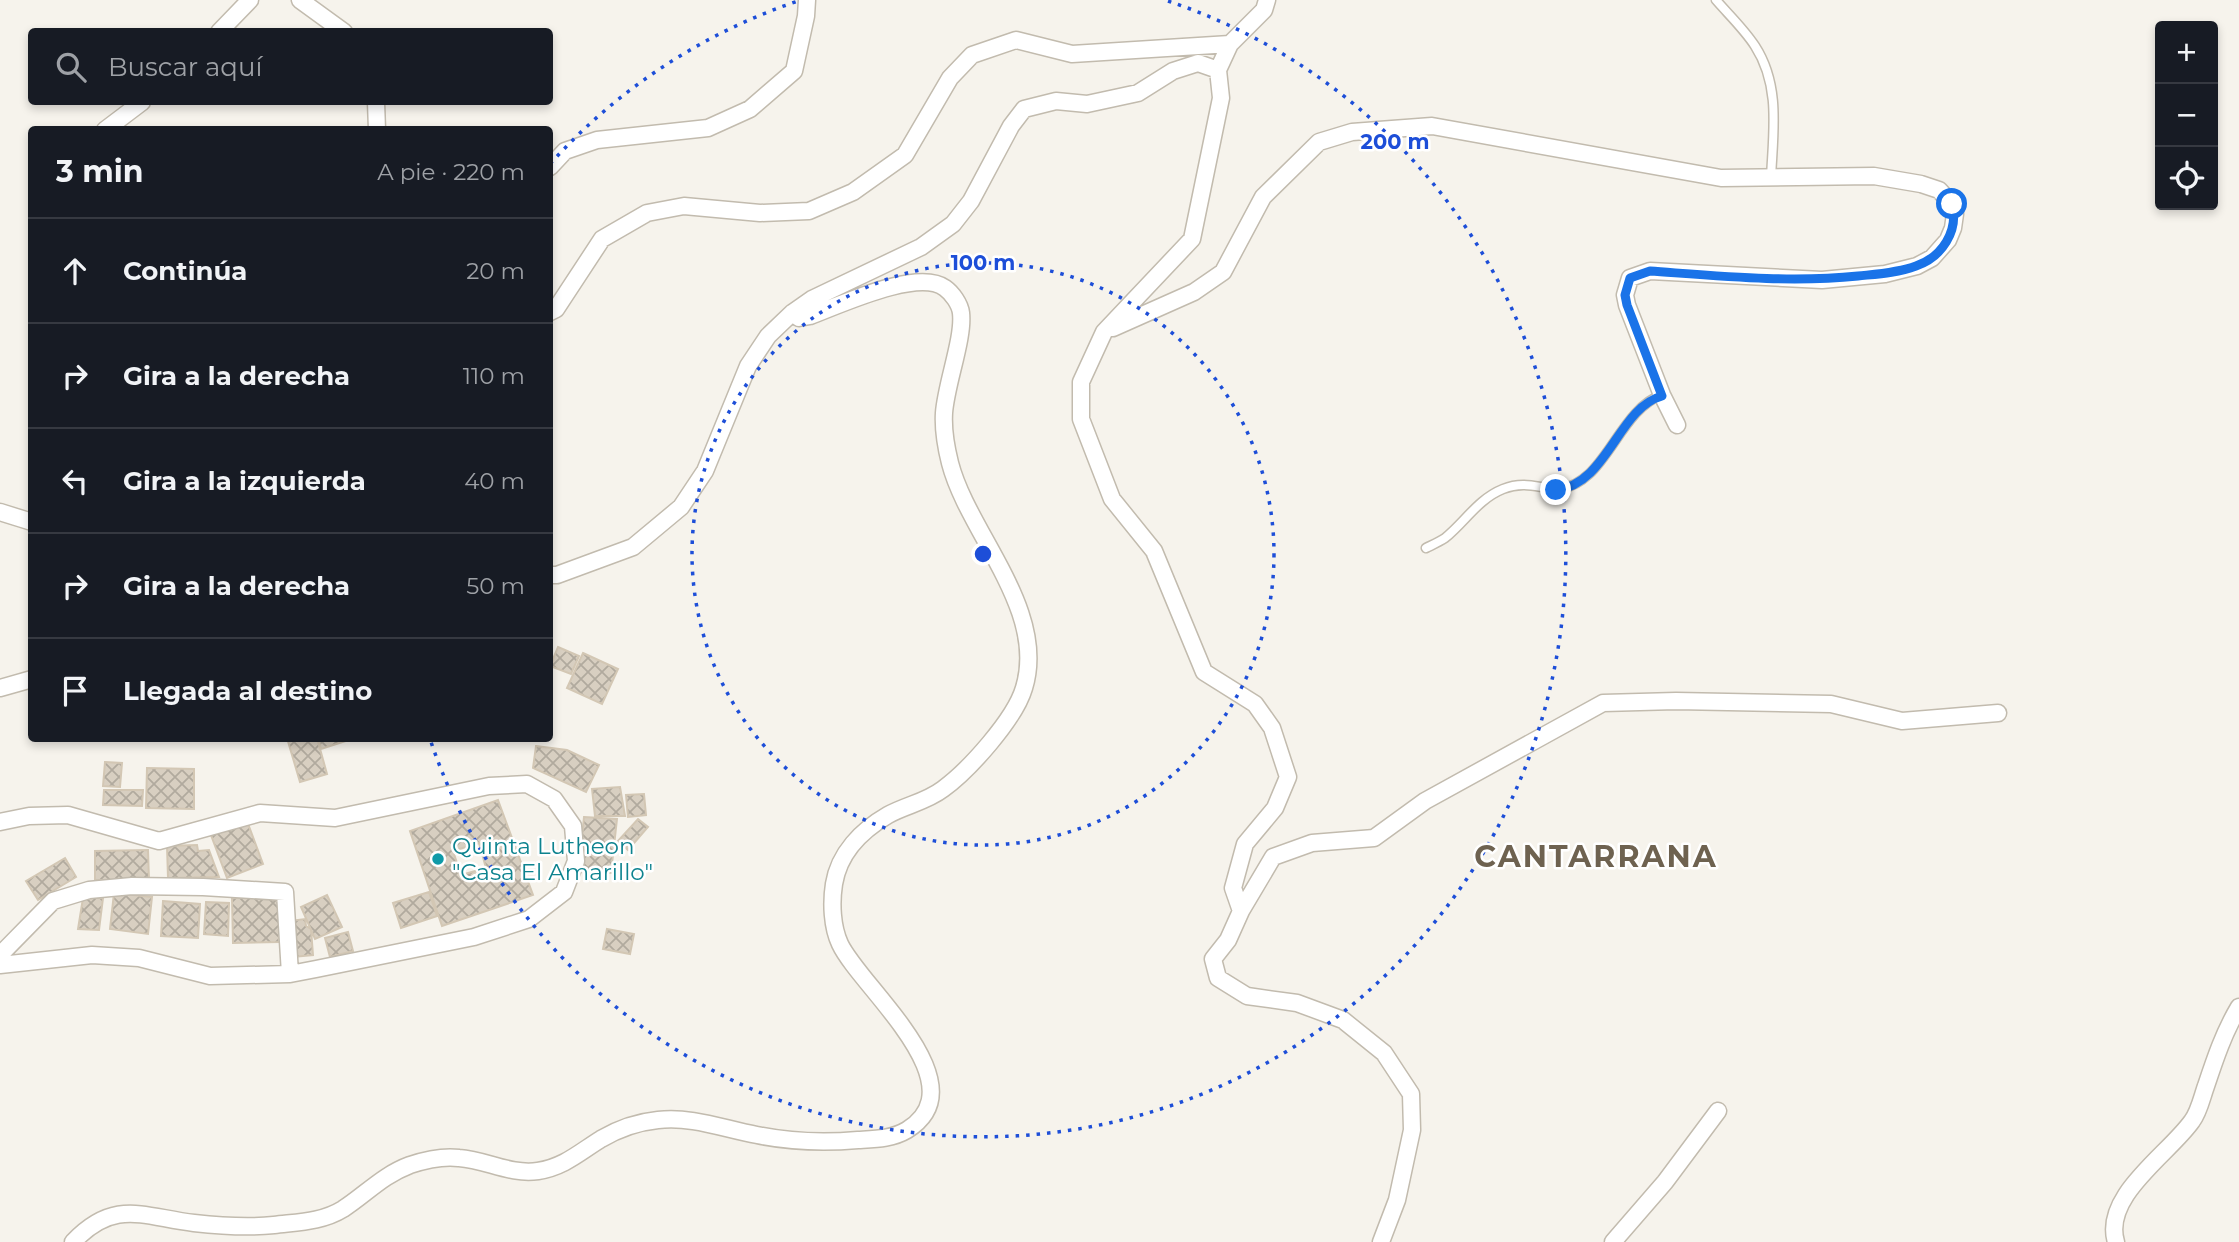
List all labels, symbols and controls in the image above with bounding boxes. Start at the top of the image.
map controls [2155,21,2218,210]
button: + [2155,21,2218,84]
search box [28,28,553,105]
icon: search [52,48,90,86]
text: Buscar aquí [108,51,262,83]
button: − [2155,84,2218,147]
text: 200 m [1361,129,1429,154]
button: locate [2155,147,2218,210]
text: 3 min [56,153,143,190]
text: A pie · 220 m [377,158,525,186]
route start [1936,188,1967,219]
text: 100 m [951,250,1015,275]
icon: ahead [56,252,94,290]
text: Continúa [123,255,247,287]
text: 20 m [466,257,525,285]
icon: right [56,357,94,395]
text: Gira a la derecha [123,360,350,392]
text: 110 m [463,362,525,390]
icon: left [56,462,94,500]
text: Gira a la izquierda [123,465,366,497]
text: 40 m [464,467,525,495]
route end [1540,474,1571,505]
centre of rings [971,542,995,566]
icon: right [56,567,94,605]
text: Gira a la derecha [123,570,350,602]
text: 50 m [466,572,525,600]
icon: arrive [56,672,94,710]
text: Llegada al destino [123,675,372,707]
place label: Quinta Lutheon "Casa El Amarillo" [452,832,653,886]
district label: CANTARRANA [1474,838,1718,875]
marker: Quinta Lutheon "Casa El Amarillo" [430,851,446,867]

